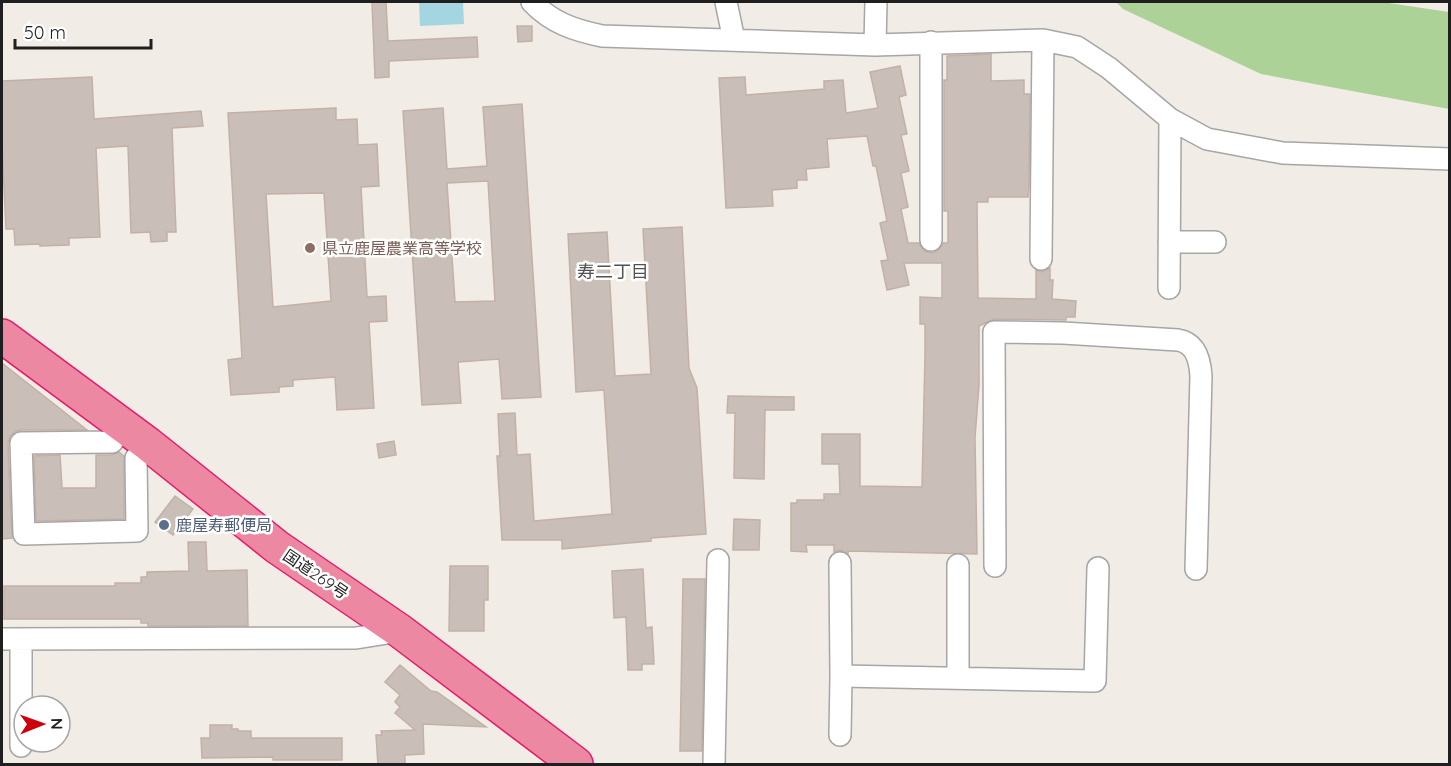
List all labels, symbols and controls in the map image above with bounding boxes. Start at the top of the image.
scale bar [15,12,152,50]
text: 50 m [24,21,66,44]
place label: 県立鹿屋農業高等学校 [322,238,482,258]
marker: 県立鹿屋農業高等学校 [303,241,317,255]
district label: 寿二丁目 [577,260,649,283]
place label: 鹿屋寿郵便局 [176,515,272,535]
marker: 鹿屋寿郵便局 [157,518,171,532]
street label: 国道269号 [280,545,352,603]
north arrow [12,694,72,754]
text: N [47,718,67,730]

